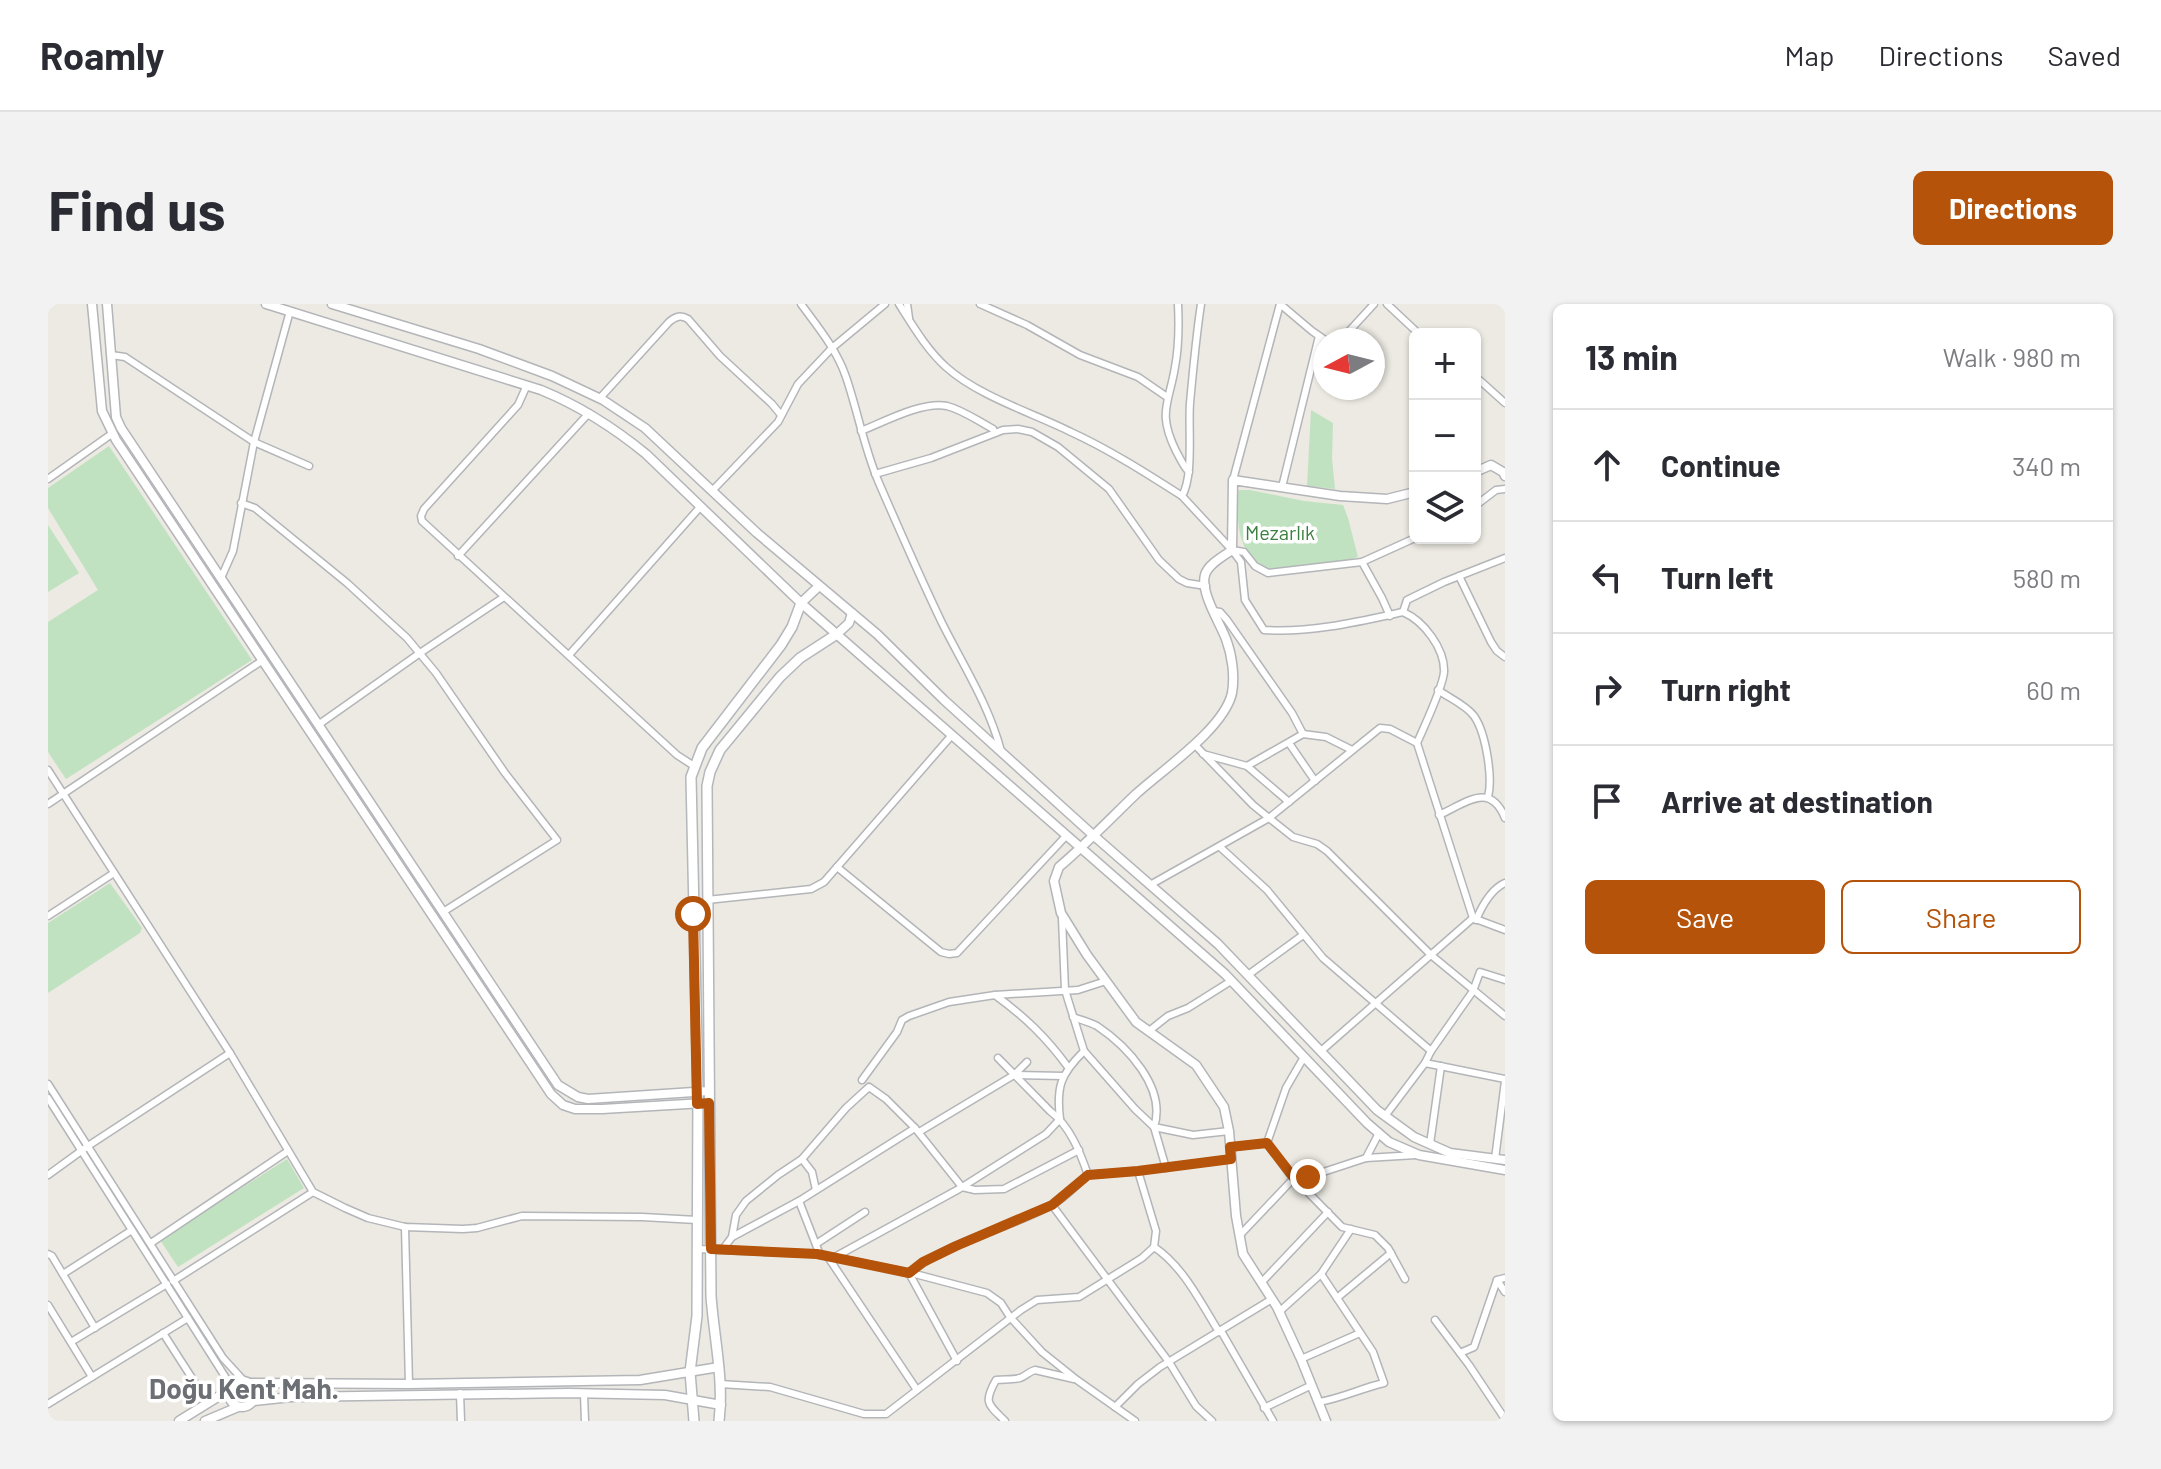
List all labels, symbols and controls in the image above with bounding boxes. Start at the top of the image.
text: Roamly [40,32,164,78]
text: Map [1785,38,1834,72]
text: Directions [1878,38,2004,72]
text: Saved [2048,38,2121,72]
button: Directions [1913,171,2113,245]
text: Find us [48,175,226,242]
north arrow [1313,328,1385,400]
map controls [1409,328,1481,544]
button: + [1409,328,1481,400]
text: 13 min [1585,336,1678,377]
text: Walk · 980 m [1943,341,2081,372]
button: − [1409,400,1481,472]
icon: ahead [1585,443,1629,487]
text: Continue [1661,447,1781,483]
text: 340 m [2012,450,2081,481]
button: layers [1409,472,1481,544]
park label: Mezarlık [1245,520,1315,544]
icon: left [1585,555,1629,599]
text: Turn left [1661,559,1774,595]
text: 580 m [2013,562,2081,593]
icon: right [1585,667,1629,711]
text: Turn right [1661,671,1791,707]
text: 60 m [2026,674,2081,705]
icon: arrive [1585,779,1629,823]
text: Arrive at destination [1661,783,1933,819]
button: Save [1585,880,1825,954]
button: Share [1841,880,2081,954]
route start [675,896,711,932]
route end [1290,1159,1326,1195]
district label: Doğu Kent Mah. [149,1371,339,1405]

